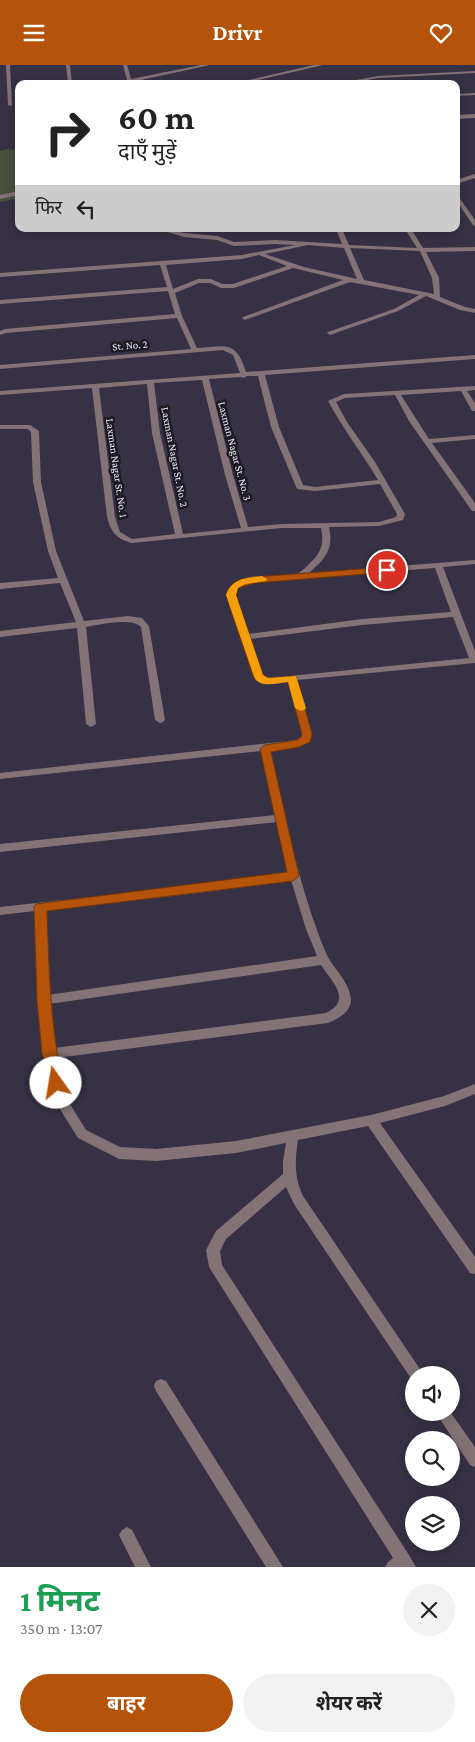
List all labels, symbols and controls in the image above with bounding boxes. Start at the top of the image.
icon: menu [20,19,48,47]
icon: heart [427,19,455,47]
text: Drivr [212,20,263,45]
text: 60 m [118,98,195,137]
icon: right [35,100,100,165]
text: दाएँ मुड़ें [118,139,177,164]
icon: left [72,195,100,223]
text: फिर [35,197,62,218]
street label: St. No. 2 [112,337,148,353]
street label: Laxman Nagar St. No. 3 [215,400,254,502]
street label: Laxman Nagar St. No. 2 [158,406,191,508]
street label: Laxman Nagar St. No. 1 [103,418,130,519]
pin [366,549,408,591]
icon: arrive [373,556,401,584]
position arrow [29,1056,81,1108]
map controls [405,1366,460,1551]
button: sound [405,1366,460,1421]
button: search [405,1431,460,1486]
button: layers [405,1496,460,1551]
text: 1 मिनट [20,1584,100,1617]
button: close [403,1584,455,1636]
text: 350 m · 13:07 [20,1620,102,1637]
button: बाहर [20,1674,233,1732]
button: शेयर करें [243,1674,455,1732]

